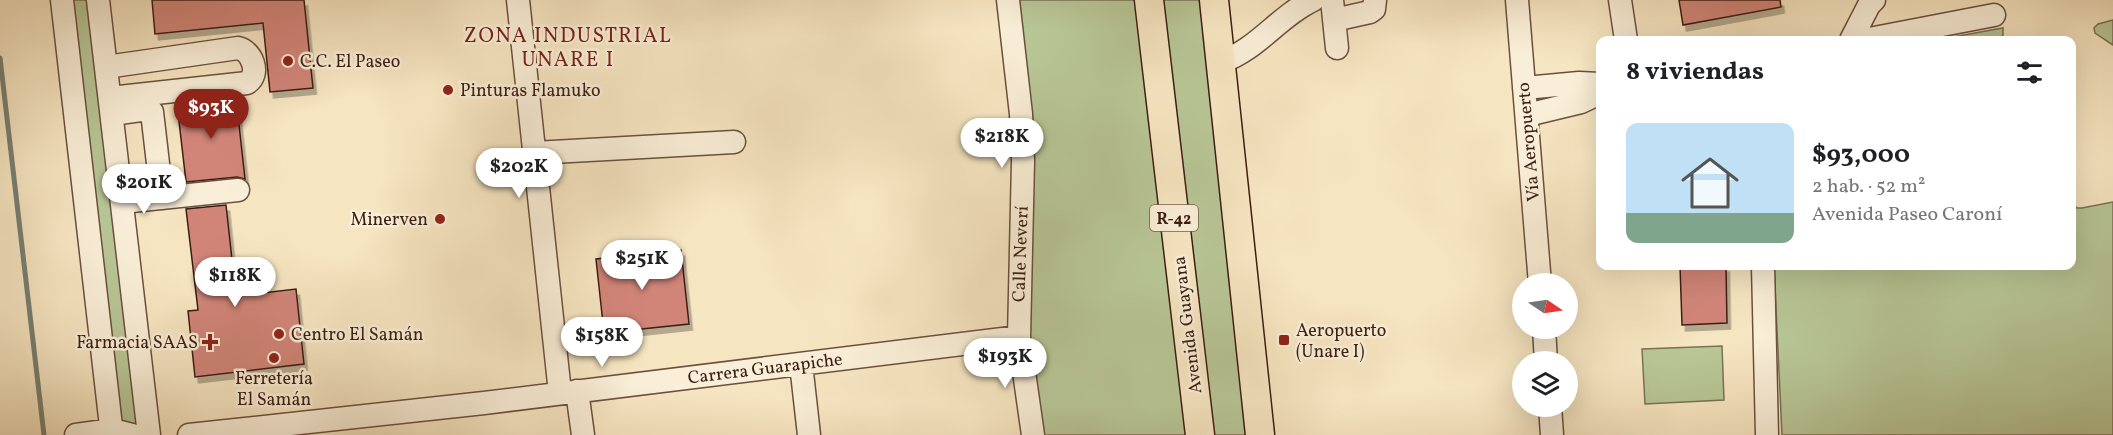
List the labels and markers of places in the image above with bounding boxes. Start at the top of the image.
place label: C.C. El Paseo [300,50,400,75]
marker: C.C. El Paseo [281,54,295,68]
place label: Pinturas Flamuko [460,79,601,104]
marker: Pinturas Flamuko [441,83,455,97]
pin: $93K [175,89,247,140]
pin: $218K [960,118,1044,169]
pin: $202K [477,148,561,199]
pin: $201K [102,164,186,215]
place label: Minerven [350,208,428,233]
marker: Minerven [433,212,447,226]
pin: $251K [600,240,684,291]
pin: $118K [193,257,277,308]
pin: $158K [560,317,644,368]
place label: Aeropuerto (Unare I) [1296,319,1386,365]
place label: Centro El Samán [291,323,424,348]
marker: Centro El Samán [272,327,286,341]
place label: Farmacia SAAS [76,331,198,356]
marker: Aeropuerto (Unare I) [1277,333,1291,347]
marker: Farmacia SAAS [203,335,217,349]
pin: $193K [963,338,1047,389]
marker: Ferretería El Samán [267,351,281,365]
place label: Ferretería El Samán [235,367,313,413]

